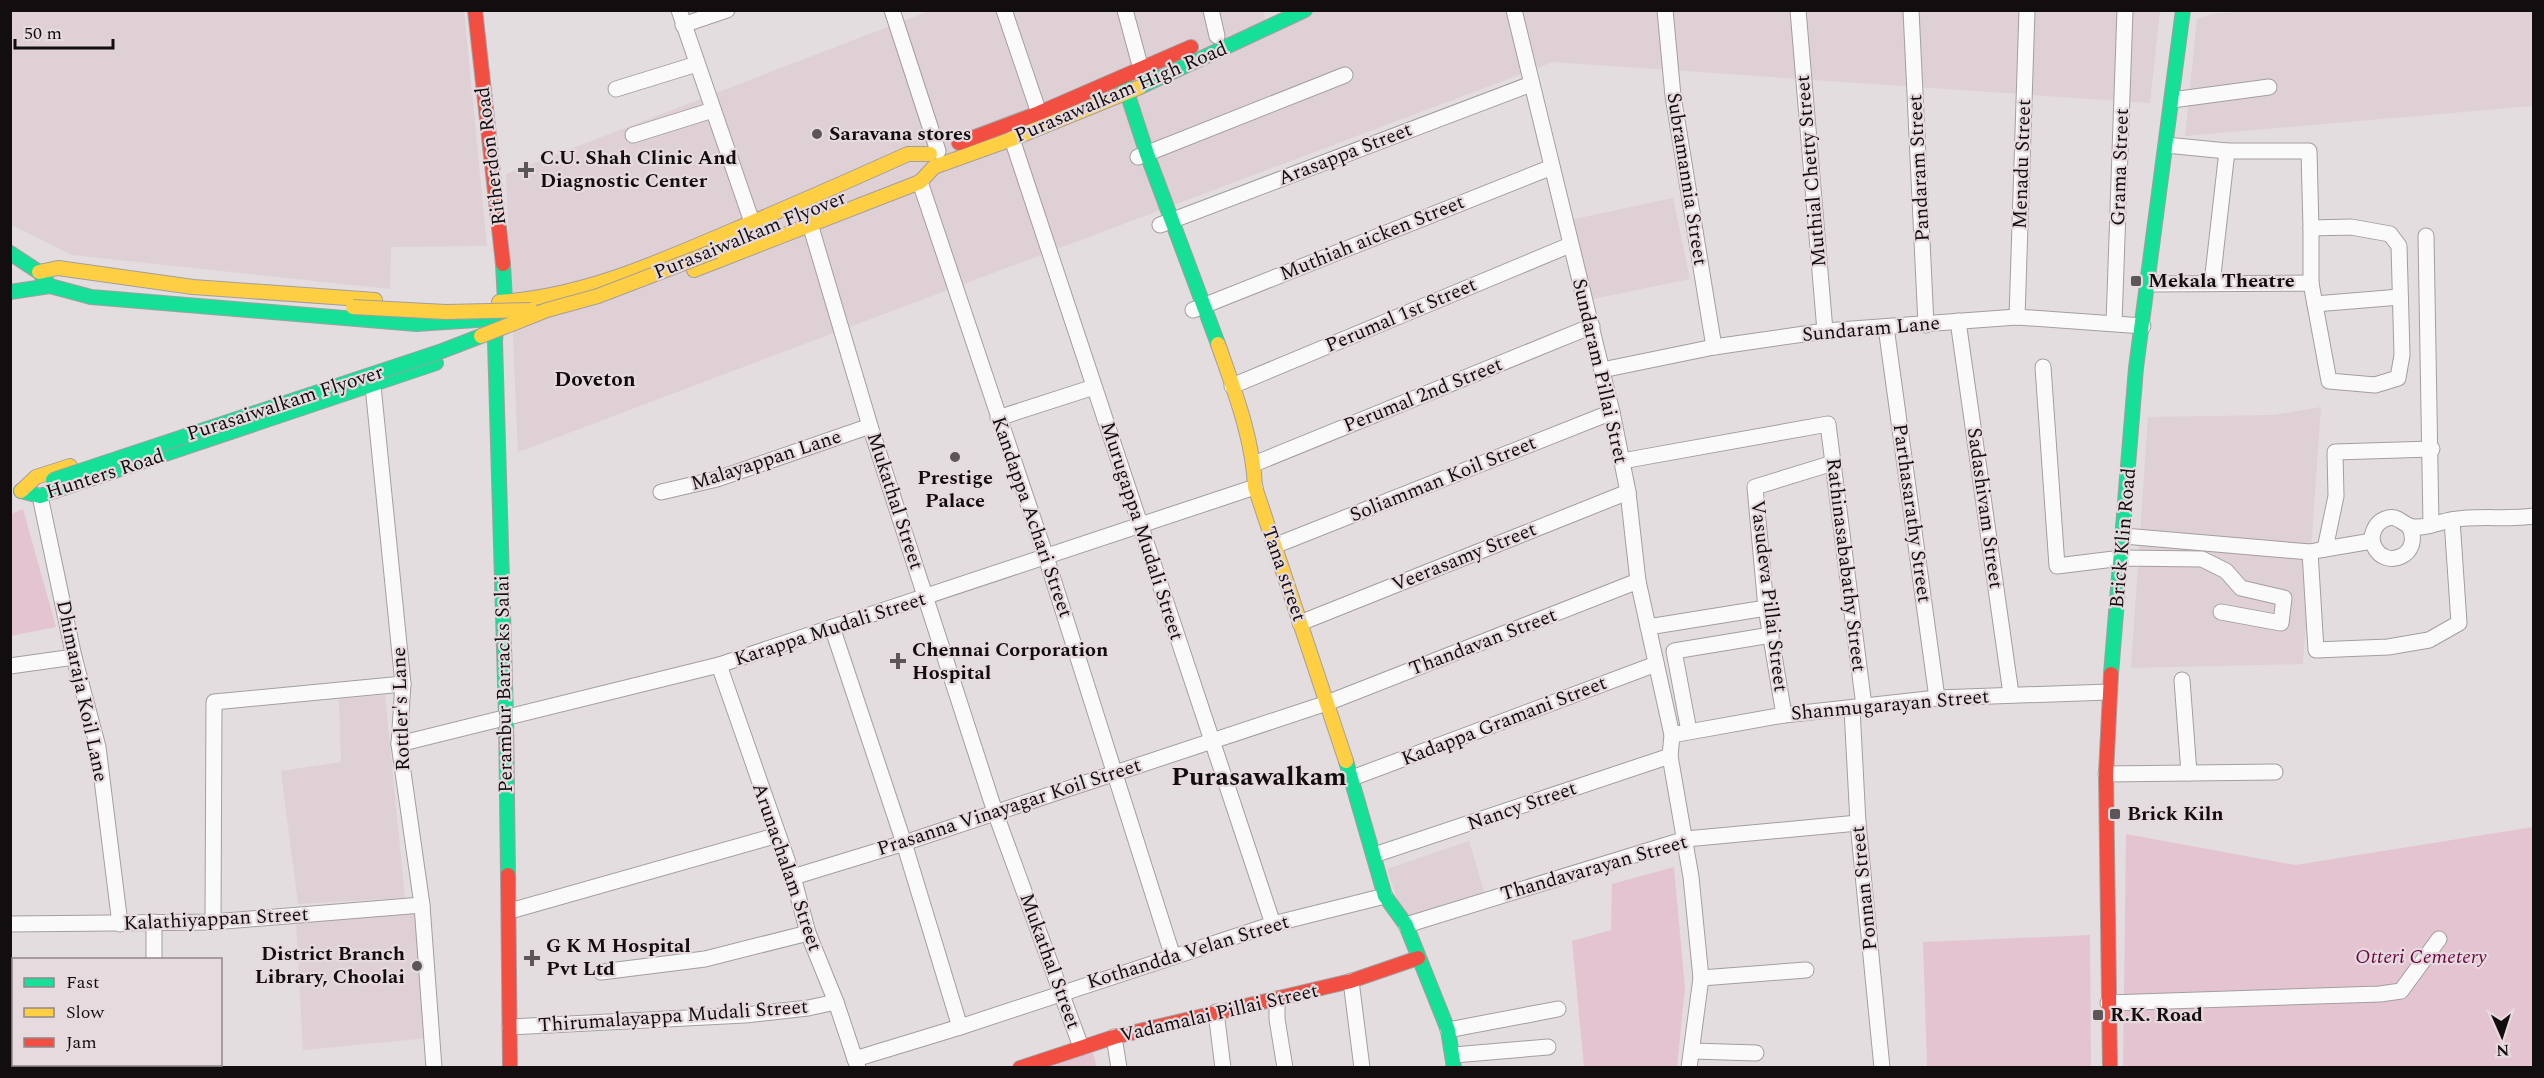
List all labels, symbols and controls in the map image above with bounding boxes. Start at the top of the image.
scale bar [15,12,112,50]
text: 50 m [24,20,62,47]
street label: Purasawalkam High Road [1010,34,1232,150]
street label: Muthial Chetty Street [1788,74,1834,268]
street label: Ritherdon Road [468,85,514,227]
street label: Subramannia Street [1659,90,1715,268]
street label: Pandaram Street [1900,94,1938,242]
street label: Menadu Street [2005,98,2039,230]
street label: Grama Street [2103,108,2137,226]
street label: Arasappa Street [1274,115,1416,193]
place label: Saravana stores [829,119,972,149]
marker: Saravana stores [810,127,824,141]
place label: C.U. Shah Clinic And Diagnostic Center [540,143,738,196]
marker: C.U. Shah Clinic And Diagnostic Center [517,161,535,179]
street label: Purasaiwalkam Flyover [649,183,851,287]
street label: Muthiah aicken Street [1275,187,1469,289]
place label: Mekala Theatre [2148,266,2295,296]
street label: Perumal 1st Street [1321,270,1481,360]
marker: Mekala Theatre [2129,274,2143,288]
street label: Sundaram Pillai Stret [1564,275,1636,467]
street label: Sundaram Lane [1801,308,1941,350]
street label: Perumal 2nd Street [1339,349,1507,441]
street label: Purasaiwalkam Flyover [183,357,387,449]
district label: Doveton [554,364,636,396]
street label: Kandappa Achari Street [983,412,1081,622]
street label: Murugappa Mudali Street [1092,418,1192,644]
street label: Malayappan Lane [687,422,845,498]
street label: Parthasarathy Street [1885,422,1939,604]
street label: Sadashivam Street [1959,426,2011,590]
street label: Soliamman Koil Street [1345,428,1541,530]
street label: Mukathal Street [859,429,931,573]
street label: Hunters Road [42,441,168,507]
marker: Prestige Palace [948,450,962,464]
street label: Rathinasababathy Street [1818,456,1874,674]
place label: Prestige Palace [917,463,993,516]
street label: Brick Klin Road [2102,466,2144,610]
street label: Vasudeva Pillai Street [1742,498,1796,694]
street label: Veerasamy Street [1387,514,1541,600]
street label: Tana street [1254,522,1314,626]
street label: Perambur Barracks Salai [487,575,521,793]
street label: Karappa Mudali Street [730,584,930,674]
street label: Dhimaraja Koil Lane [48,597,116,785]
street label: Thandavan Street [1405,600,1561,684]
place label: Chennai Corporation Hospital [912,635,1108,688]
street label: Rottler's Lane [384,646,418,772]
marker: Chennai Corporation Hospital [889,652,907,670]
street label: Kadappa Gramani Street [1397,668,1611,774]
street label: Shanmugarayan Street [1790,681,1990,729]
street label: Prasanna Vinayagar Koil Street [873,750,1145,864]
district label: Purasawalkam [1171,757,1347,797]
street label: Nancy Street [1463,773,1581,839]
street label: Arunachalam Street [744,779,830,955]
place label: Brick Kiln [2127,799,2224,829]
marker: Brick Kiln [2108,807,2122,821]
street label: Ponnan Street [1843,824,1885,952]
street label: Thandavarayan Street [1497,827,1691,909]
street label: Mukathal Street [1012,889,1088,1033]
street label: Kalathiyappan Street [123,899,309,939]
street label: Kothandda Velan Street [1083,907,1293,997]
place label: G K M Hospital Pvt Ltd [546,931,691,984]
place label: District Branch Library, Choolai [255,939,405,992]
park label: Otteri Cemetery [2355,942,2487,972]
marker: G K M Hospital Pvt Ltd [523,949,541,967]
legend [12,958,222,1066]
marker: District Branch Library, Choolai [410,959,424,973]
text: Fast [66,969,99,996]
street label: Vadamalai Pillai Street [1117,976,1321,1050]
street label: Thirumalayappa Mudali Street [537,992,809,1040]
text: Slow [66,999,105,1026]
place label: R.K. Road [2110,1000,2203,1030]
north arrow [2472,1006,2532,1066]
marker: R.K. Road [2091,1008,2105,1022]
text: Jam [66,1029,97,1056]
text: N [2496,1038,2510,1062]

